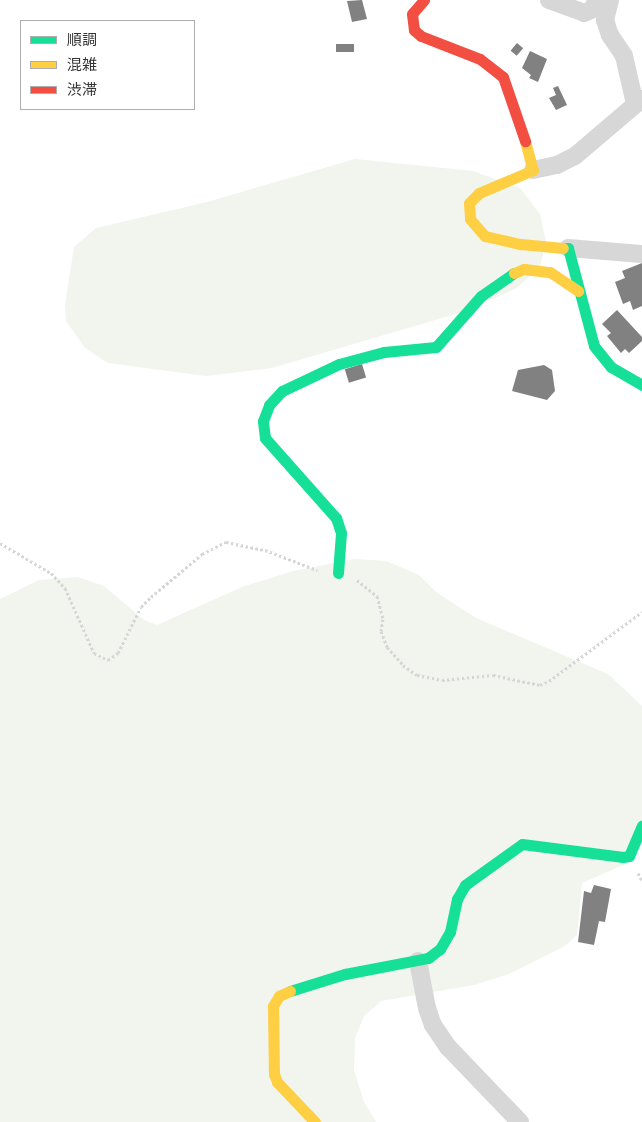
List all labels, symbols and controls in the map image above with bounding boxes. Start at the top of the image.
legend [20,20,195,110]
text: 順調 [67,32,97,51]
text: 混雑 [67,57,97,76]
text: 渋滞 [67,82,97,101]

